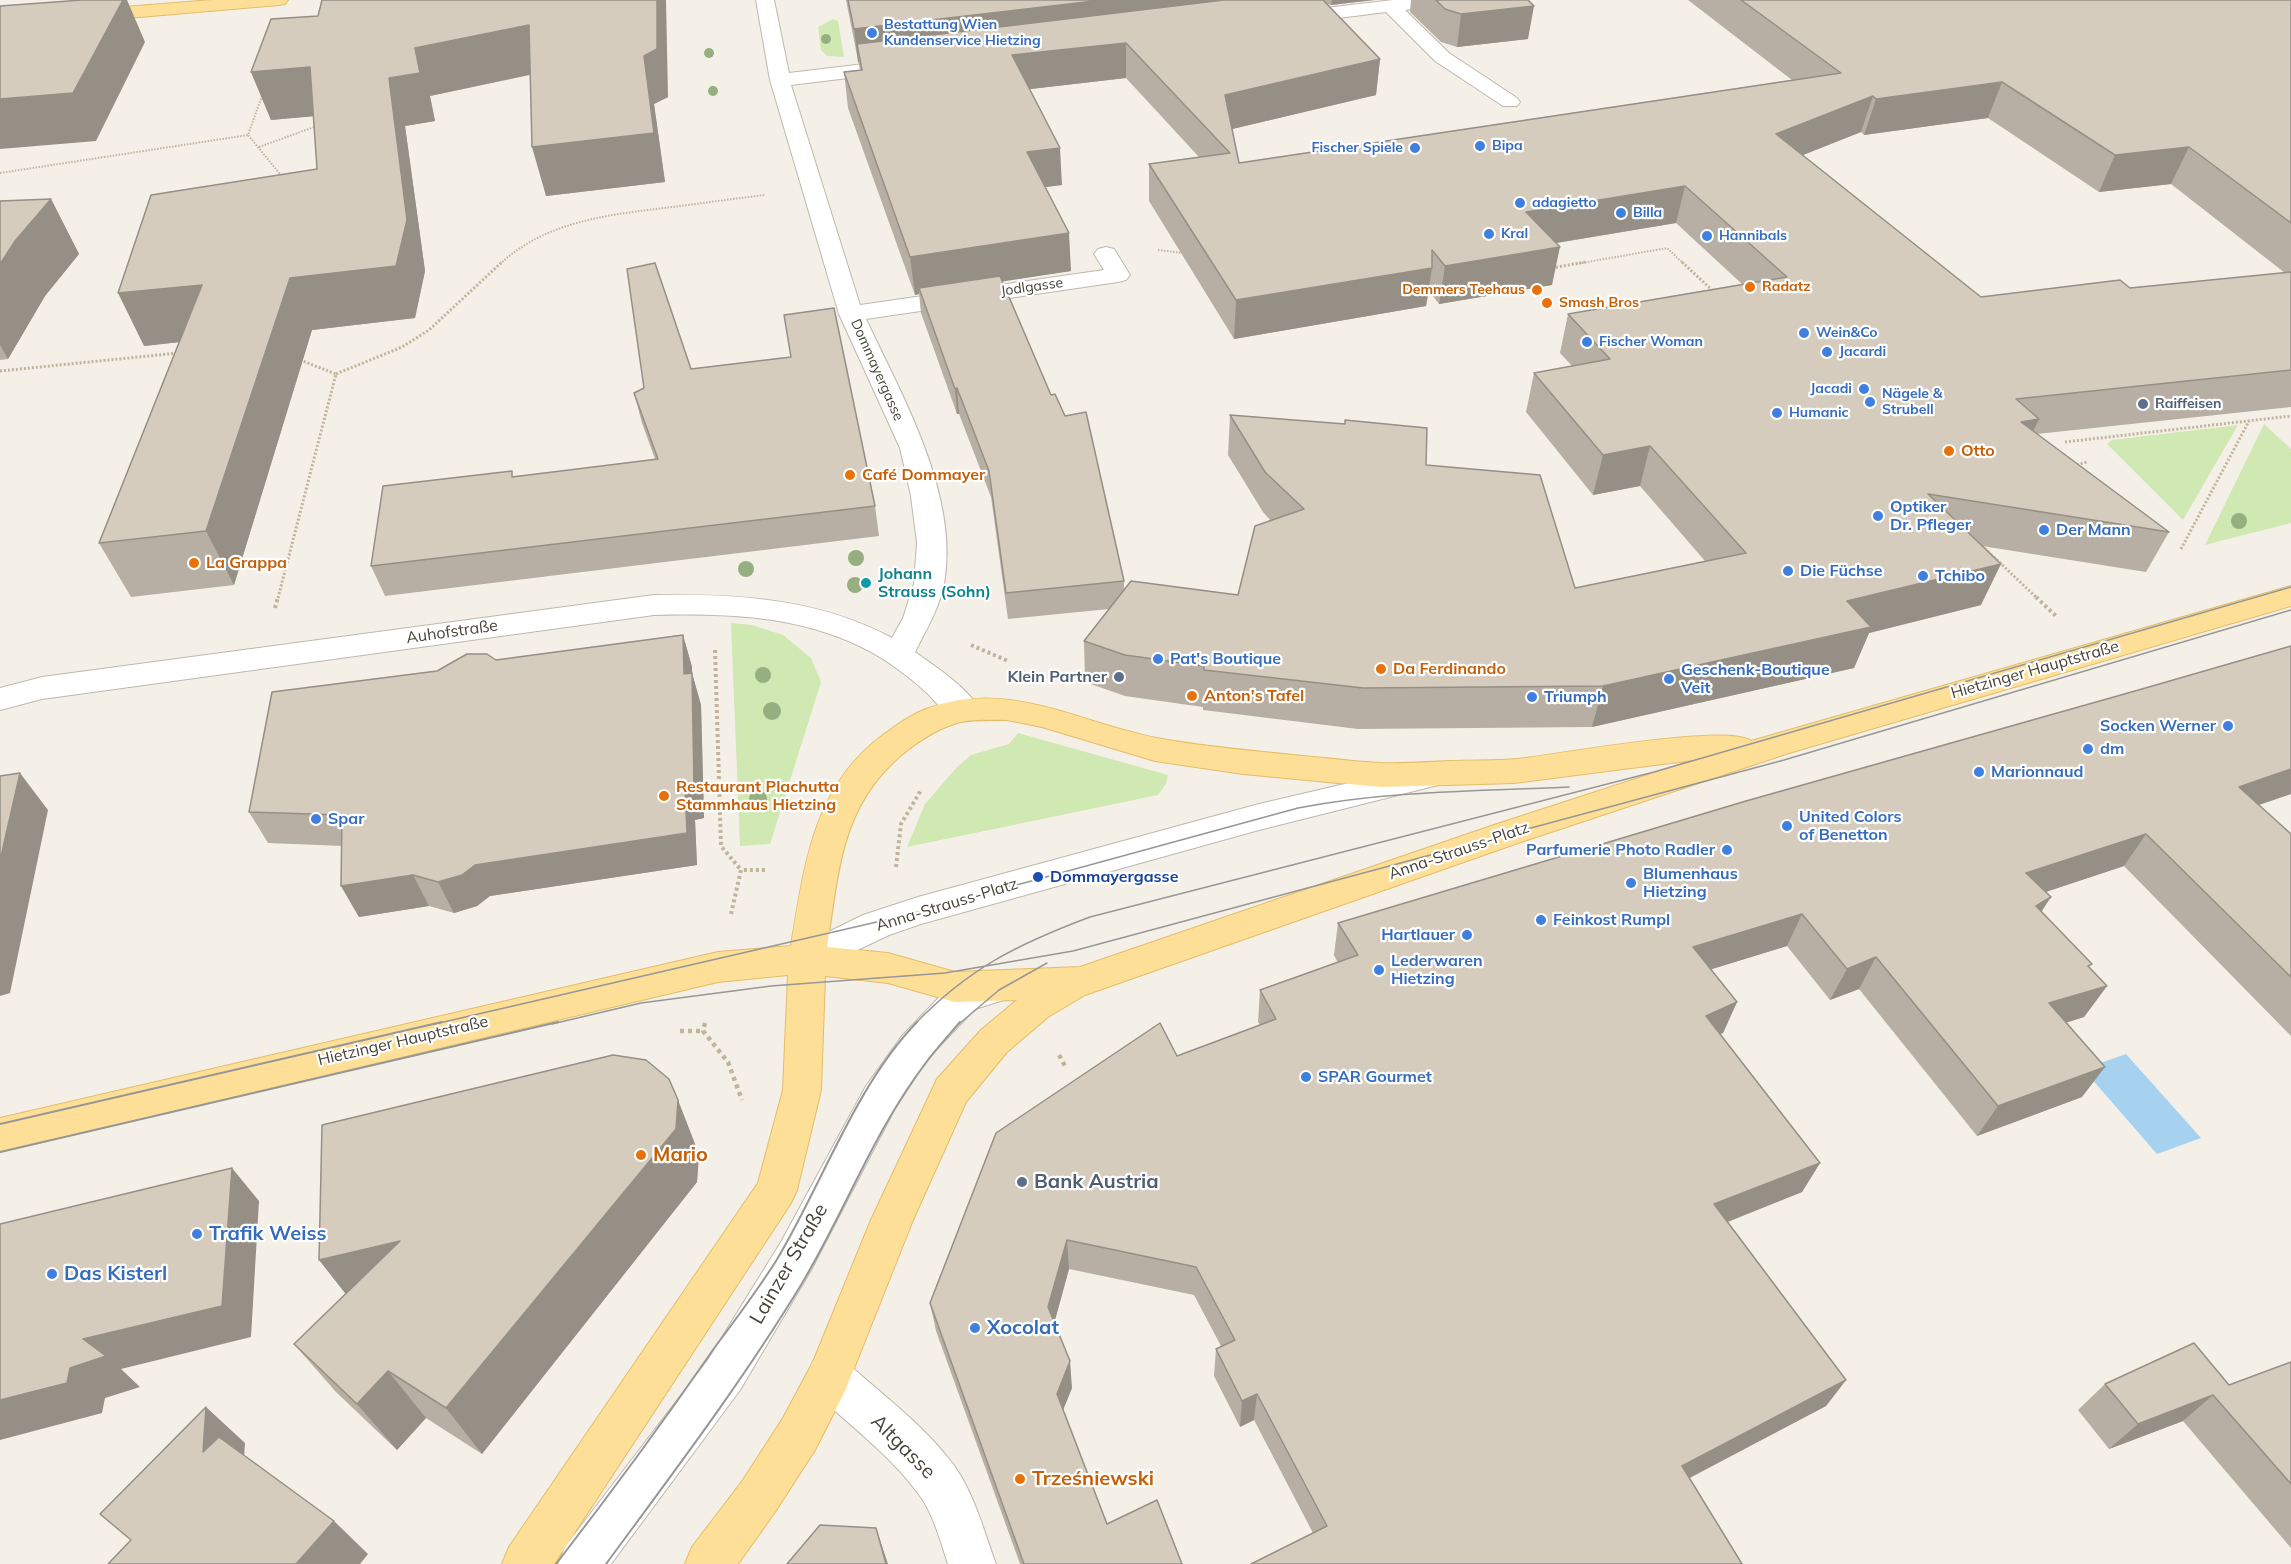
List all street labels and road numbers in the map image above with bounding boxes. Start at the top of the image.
street label: Jodlgasse [1000,274,1064,300]
street label: Dommayergasse [847,316,907,424]
street label: Auhofstraße [405,616,499,648]
street label: Hietzinger Hauptstraße [1949,637,2121,703]
street label: Anna-Strauss-Platz [1386,818,1532,884]
street label: Anna-Strauss-Platz [874,874,1020,936]
street label: Hietzinger Hauptstraße [316,1012,490,1070]
street label: Lainzer Straße [745,1200,833,1328]
street label: Altgasse [866,1410,940,1484]

